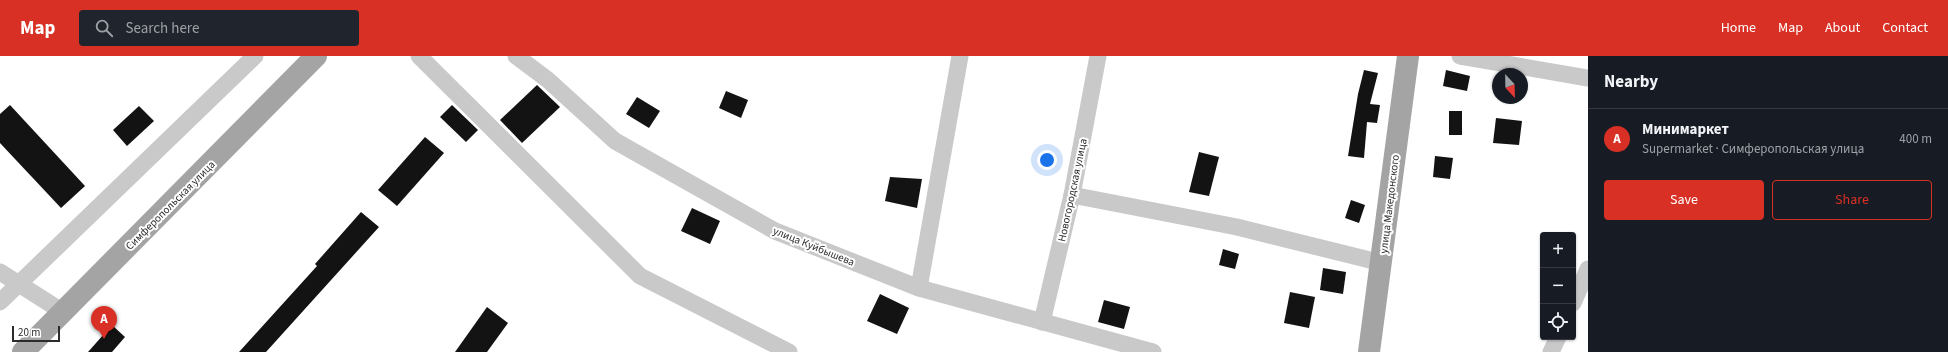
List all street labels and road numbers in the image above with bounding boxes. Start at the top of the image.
street label: Новогородская улица [1054,137,1091,243]
street label: улица Македонского [1376,154,1403,254]
street label: Симферопольская улица [122,157,218,253]
street label: улица Куйбышева [771,223,857,270]

